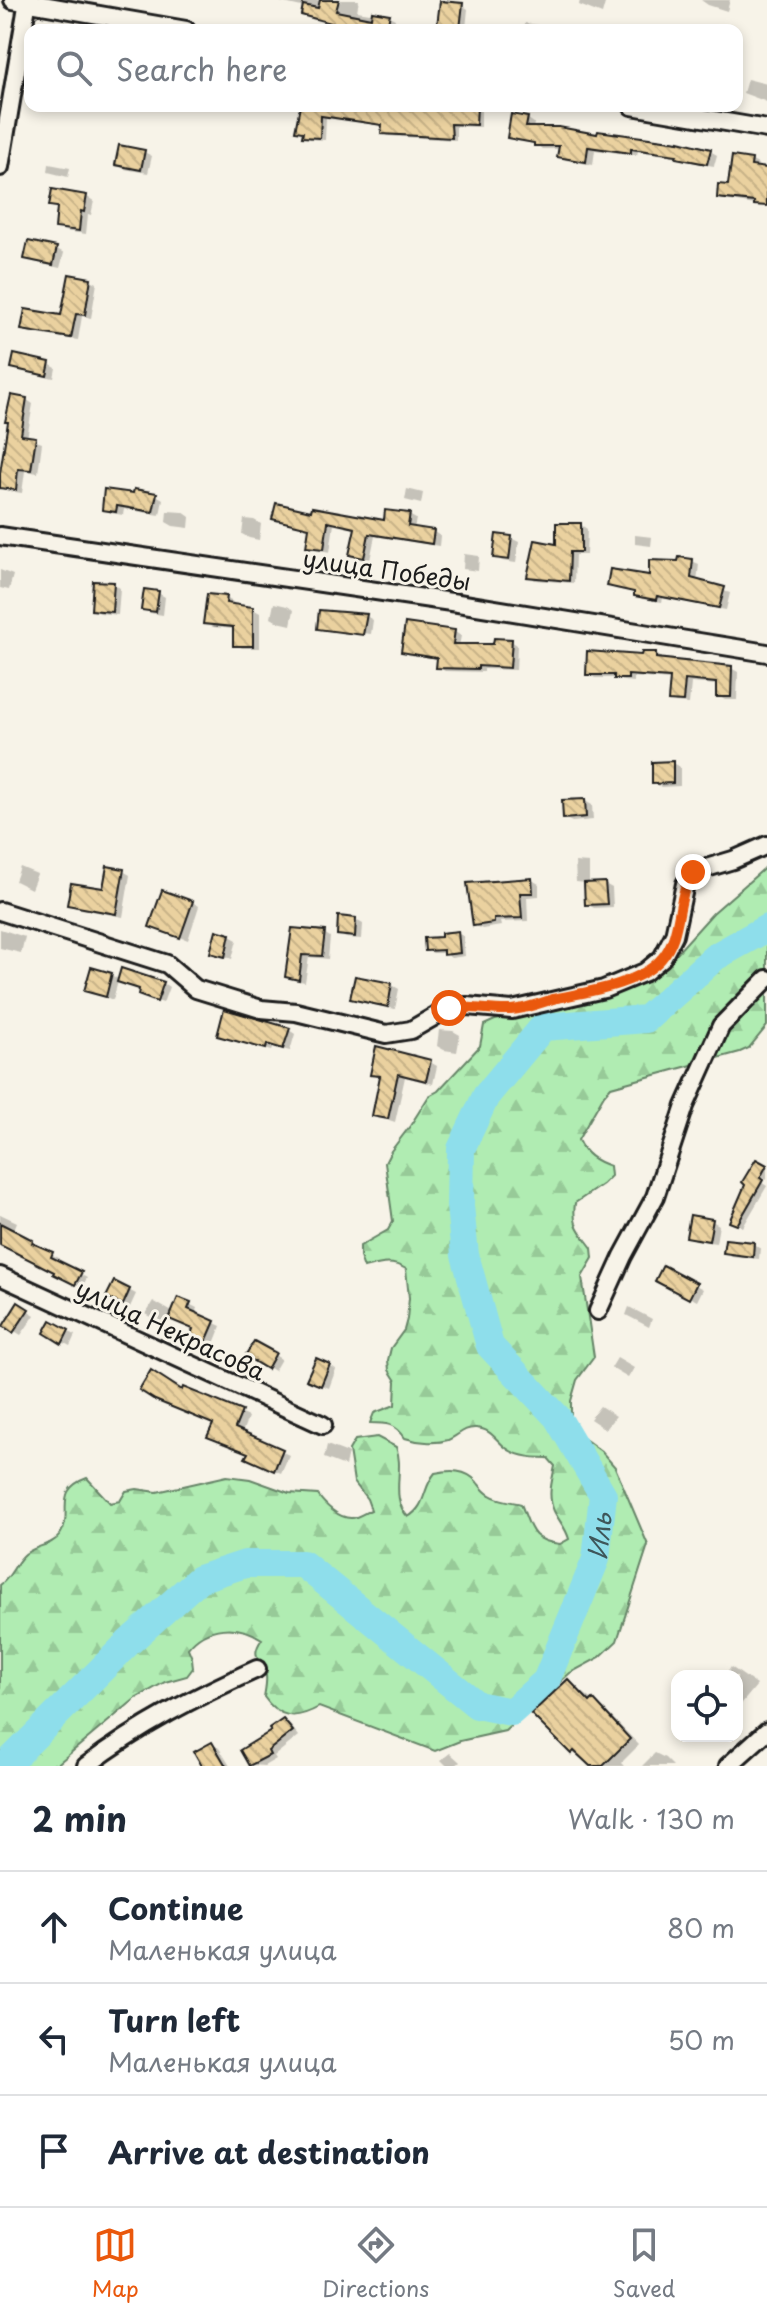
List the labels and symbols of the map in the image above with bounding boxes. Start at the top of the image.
street label: улица Победы [301,539,473,599]
route end [675,854,711,890]
route start [431,990,467,1026]
street label: улица Некрасова [70,1269,272,1389]
water label: Иль [577,1509,621,1562]

